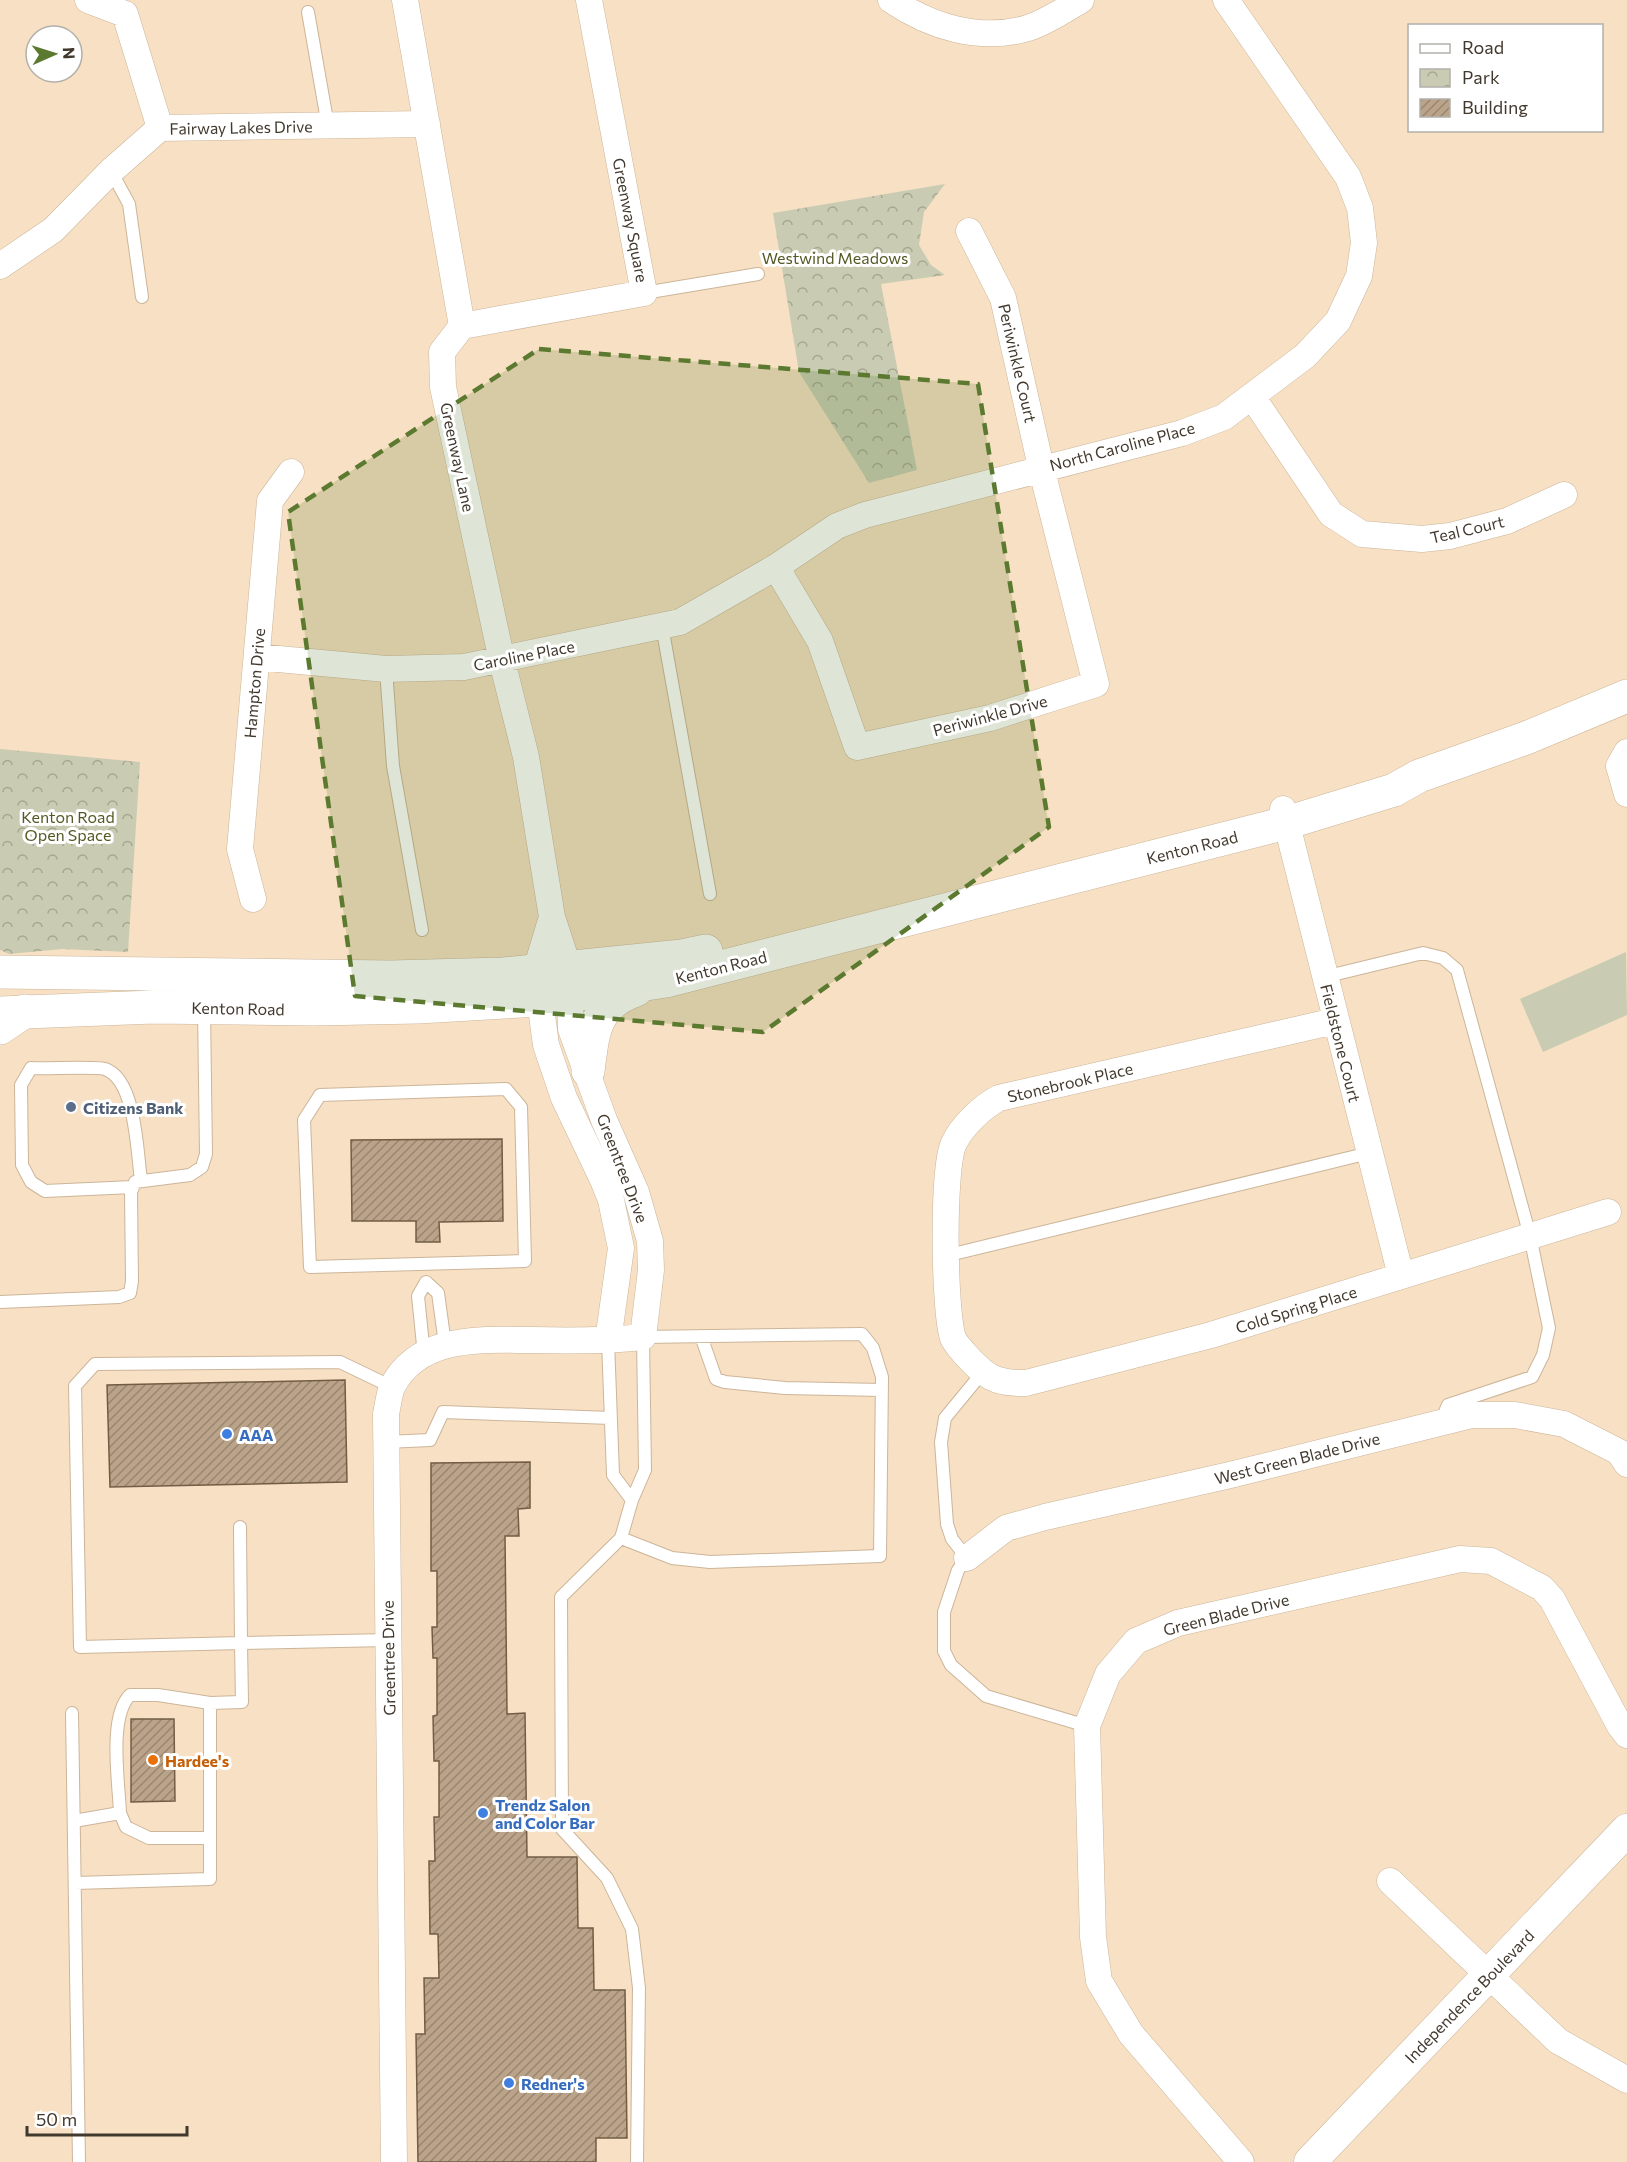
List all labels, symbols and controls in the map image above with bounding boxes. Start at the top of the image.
north arrow [24,24,84,84]
legend [1408,24,1603,132]
text: Road [1462,36,1504,58]
text: N [60,47,79,60]
text: Park [1462,66,1500,88]
text: Building [1462,96,1528,118]
street label: Fairway Lakes Drive [169,116,313,138]
street label: Greenway Square [610,156,652,284]
park label: Westwind Meadows [762,248,908,267]
street label: Periwinkle Court [995,302,1041,425]
street label: Greenway Lane [437,401,479,513]
street label: North Caroline Place [1047,417,1197,475]
street label: Teal Court [1428,511,1506,547]
street label: Hampton Drive [240,627,268,739]
street label: Caroline Place [472,636,576,674]
street label: Periwinkle Drive [931,691,1049,739]
park label: Kenton Road Open Space [21,807,115,844]
street label: Kenton Road [1144,826,1240,868]
street label: Kenton Road [673,946,769,988]
street label: Fieldstone Court [1317,982,1365,1105]
street label: Kenton Road [191,998,285,1018]
street label: Stonebrook Place [1005,1058,1135,1106]
place label: Citizens Bank [83,1098,184,1117]
marker: Citizens Bank [64,1100,78,1114]
street label: Greentree Drive [593,1111,653,1225]
street label: Cold Spring Place [1233,1282,1359,1336]
place label: AAA [239,1425,274,1444]
marker: AAA [220,1427,234,1441]
street label: West Green Blade Drive [1212,1428,1382,1488]
street label: Green Blade Drive [1161,1589,1291,1639]
street label: Greentree Drive [377,1600,399,1716]
place label: Hardee's [165,1751,229,1770]
marker: Hardee's [146,1753,160,1767]
place label: Trendz Salon and Color Bar [495,1795,595,1832]
marker: Trendz Salon and Color Bar [476,1806,490,1820]
street label: Independence Boulevard [1400,1926,1538,2066]
place label: Redner's [521,2074,585,2093]
marker: Redner's [502,2076,516,2090]
scale bar [27,2099,188,2137]
text: 50 m [36,2108,77,2130]

